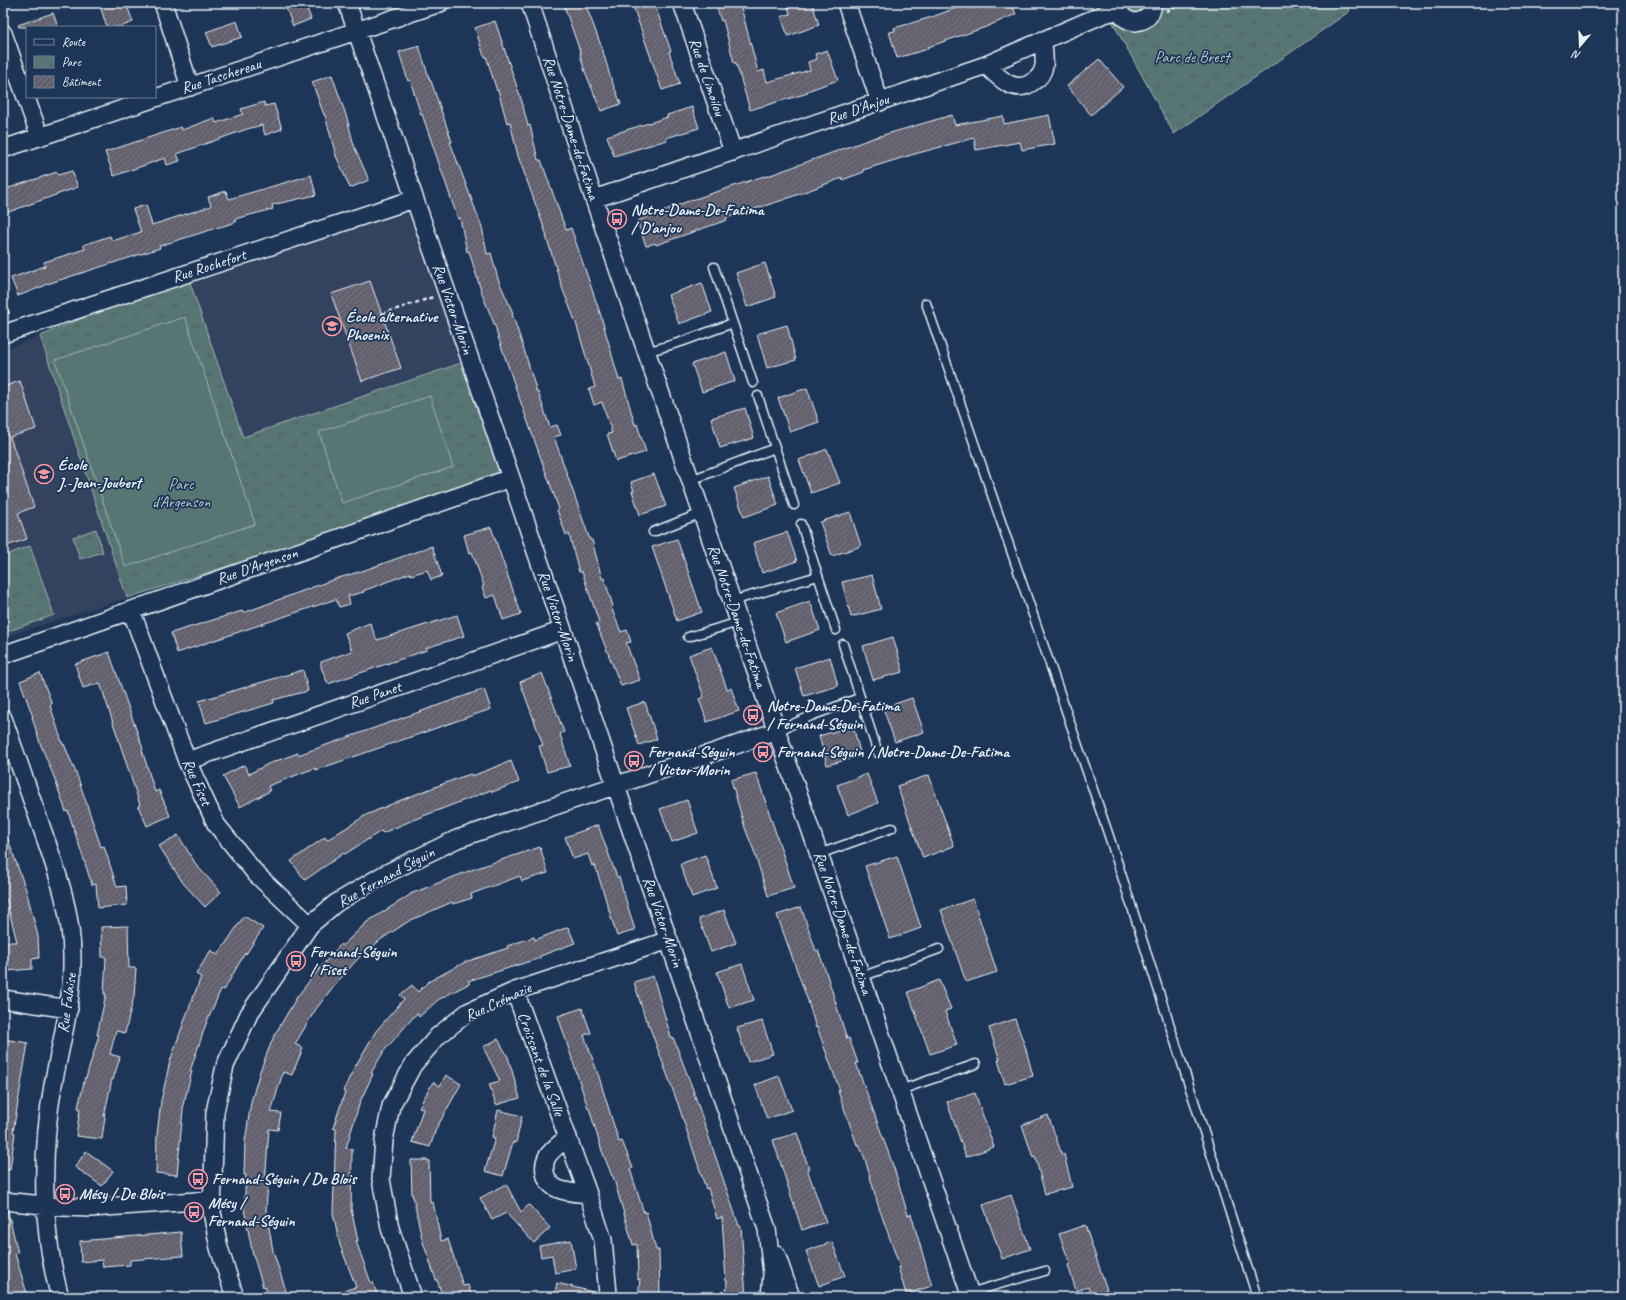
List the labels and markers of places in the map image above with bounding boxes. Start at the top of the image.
place label: Notre-Dame-De-Fatima / D'anjou [631,200,765,238]
bus stop icon: Notre-Dame-De-Fatima / D'anjou [606,208,628,230]
place label: École alternative Phoenix [346,307,439,345]
school or university icon: École alternative Phoenix [321,315,343,337]
place label: École J.-Jean-Joubert [57,455,144,493]
school or university icon: École J.-Jean-Joubert [33,463,55,485]
place label: Notre-Dame-De-Fatima / Fernand-Séguin [767,696,901,734]
bus stop icon: Notre-Dame-De-Fatima / Fernand-Séguin [742,704,764,726]
bus stop icon: Fernand-Séguin / Notre-Dame-De-Fatima [752,741,774,763]
place label: Fernand-Séguin / Victor-Morin [648,742,735,780]
place label: Fernand-Séguin / Notre-Dame-De-Fatima [777,742,1011,762]
bus stop icon: Fernand-Séguin / Victor-Morin [623,750,645,772]
place label: Fernand-Séguin / Fiset [310,942,397,980]
bus stop icon: Fernand-Séguin / Fiset [285,950,307,972]
bus stop icon: Fernand-Séguin / De Blois [187,1168,209,1190]
place label: Fernand-Séguin / De Blois [212,1169,358,1189]
bus stop icon: Mésy / De Blois [54,1183,76,1205]
place label: Mésy / De Blois [79,1184,167,1204]
place label: Mésy / Fernand-Séguin [208,1193,295,1231]
bus stop icon: Mésy / Fernand-Séguin [183,1201,205,1223]

